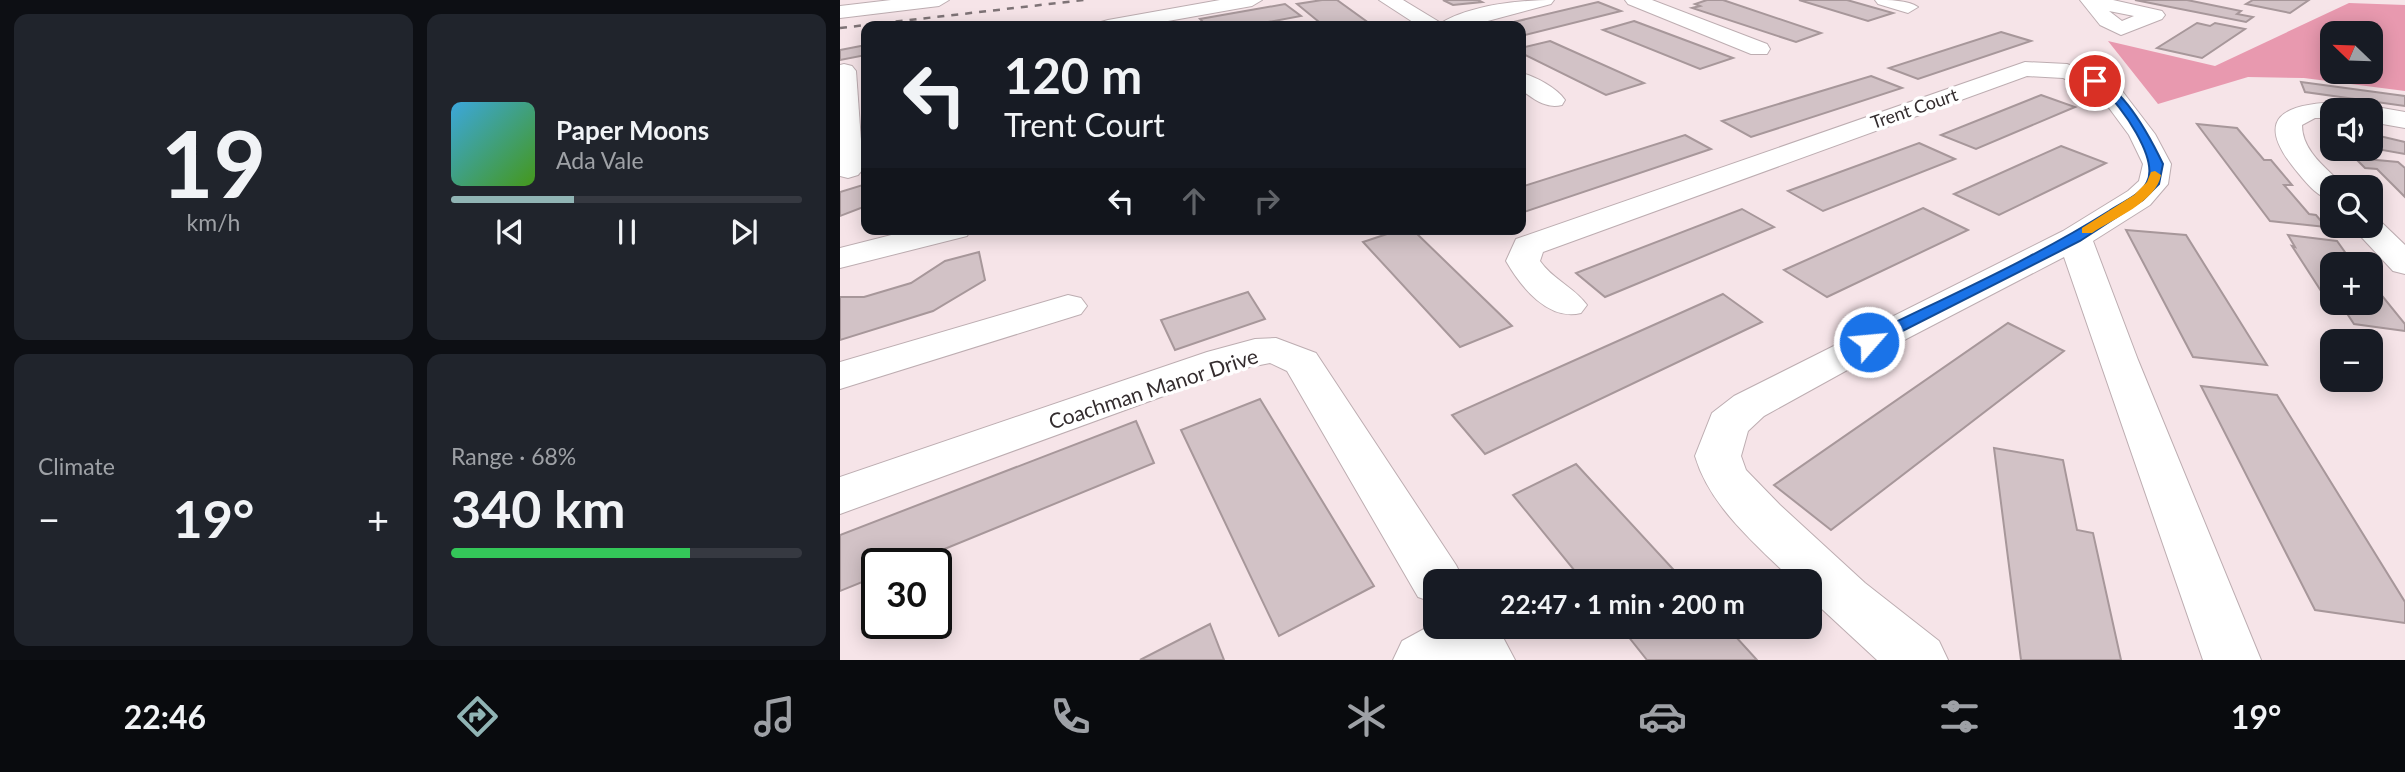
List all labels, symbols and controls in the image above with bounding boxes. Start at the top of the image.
north arrow [2320,21,2384,84]
map controls [2320,21,2383,392]
text: 120 m [1004,46,1142,104]
icon: left [889,49,980,140]
pin [2065,51,2125,111]
icon: arrive [2076,62,2114,100]
street label: Trent Court [1868,83,1961,133]
button: sound [2320,98,2383,161]
text: Trent Court [1004,105,1165,144]
text: 19 [161,108,266,217]
text: Paper Moons [556,114,709,146]
text: Ada Vale [556,146,644,174]
button: search [2320,175,2383,238]
icon: left [1102,182,1140,220]
icon: ahead [1175,182,1213,220]
icon: right [1248,182,1286,220]
text: km/h [187,208,240,236]
icon: previous [491,213,529,251]
icon: pause [608,213,646,251]
icon: next [725,213,763,251]
button: + [2320,252,2383,315]
position arrow [1832,305,1906,379]
button: − [2320,329,2383,392]
street label: Coachman Manor Drive [1045,342,1261,434]
text: Range · 68% [451,442,576,470]
text: Climate [38,452,115,480]
text: 340 km [451,477,625,539]
text: 19° [173,487,254,549]
text: − [38,496,60,542]
text: + [367,496,389,542]
speed limit sign: 30 [861,548,952,639]
text: 22:47 · 1 min · 200 m [1500,588,1745,620]
icon: directions [453,692,502,741]
icon: music [750,692,799,741]
icon: phone [1046,692,1095,741]
icon: climate [1342,692,1391,741]
icon: car [1638,692,1687,741]
icon: filters [1935,692,1984,741]
text: 22:46 [124,697,206,736]
text: 19° [2231,697,2281,736]

